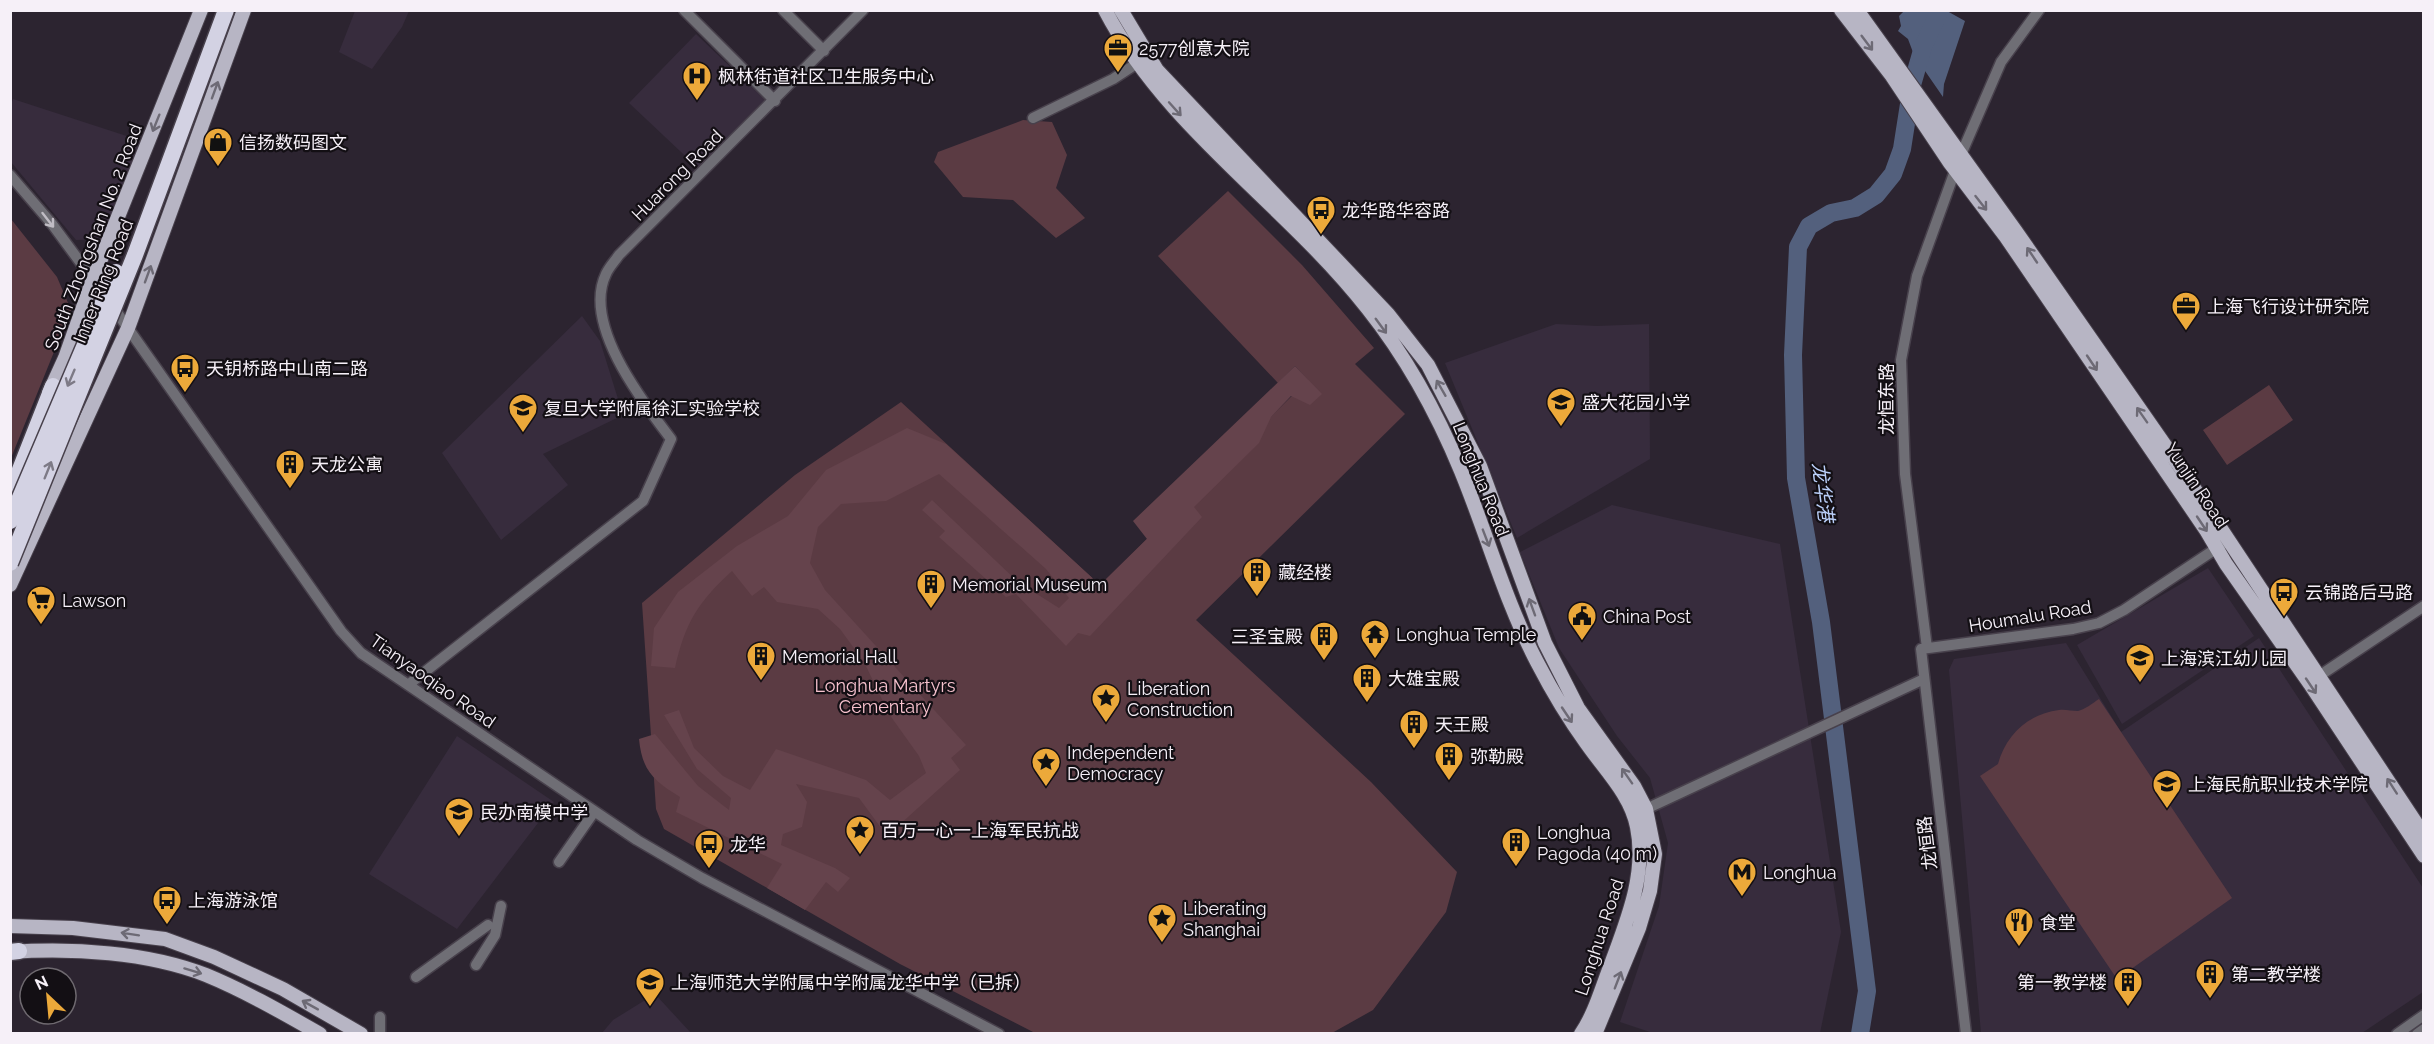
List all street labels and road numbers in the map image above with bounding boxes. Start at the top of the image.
street label: South Zhongshan No. 2 Road [40,121,146,353]
street label: Huarong Road [627,125,727,225]
street label: Inner Ring Road [69,216,137,346]
street label: 龙恒东路 [1876,363,1897,435]
street label: Longhua Road [1449,419,1513,539]
street label: Yunjin Road [2161,438,2233,532]
street label: Houmalu Road [1967,596,2093,636]
street label: Tianyaoqiao Road [366,630,500,732]
street label: 龙恒路 [1913,815,1941,871]
street label: Longhua Road [1570,876,1628,998]

